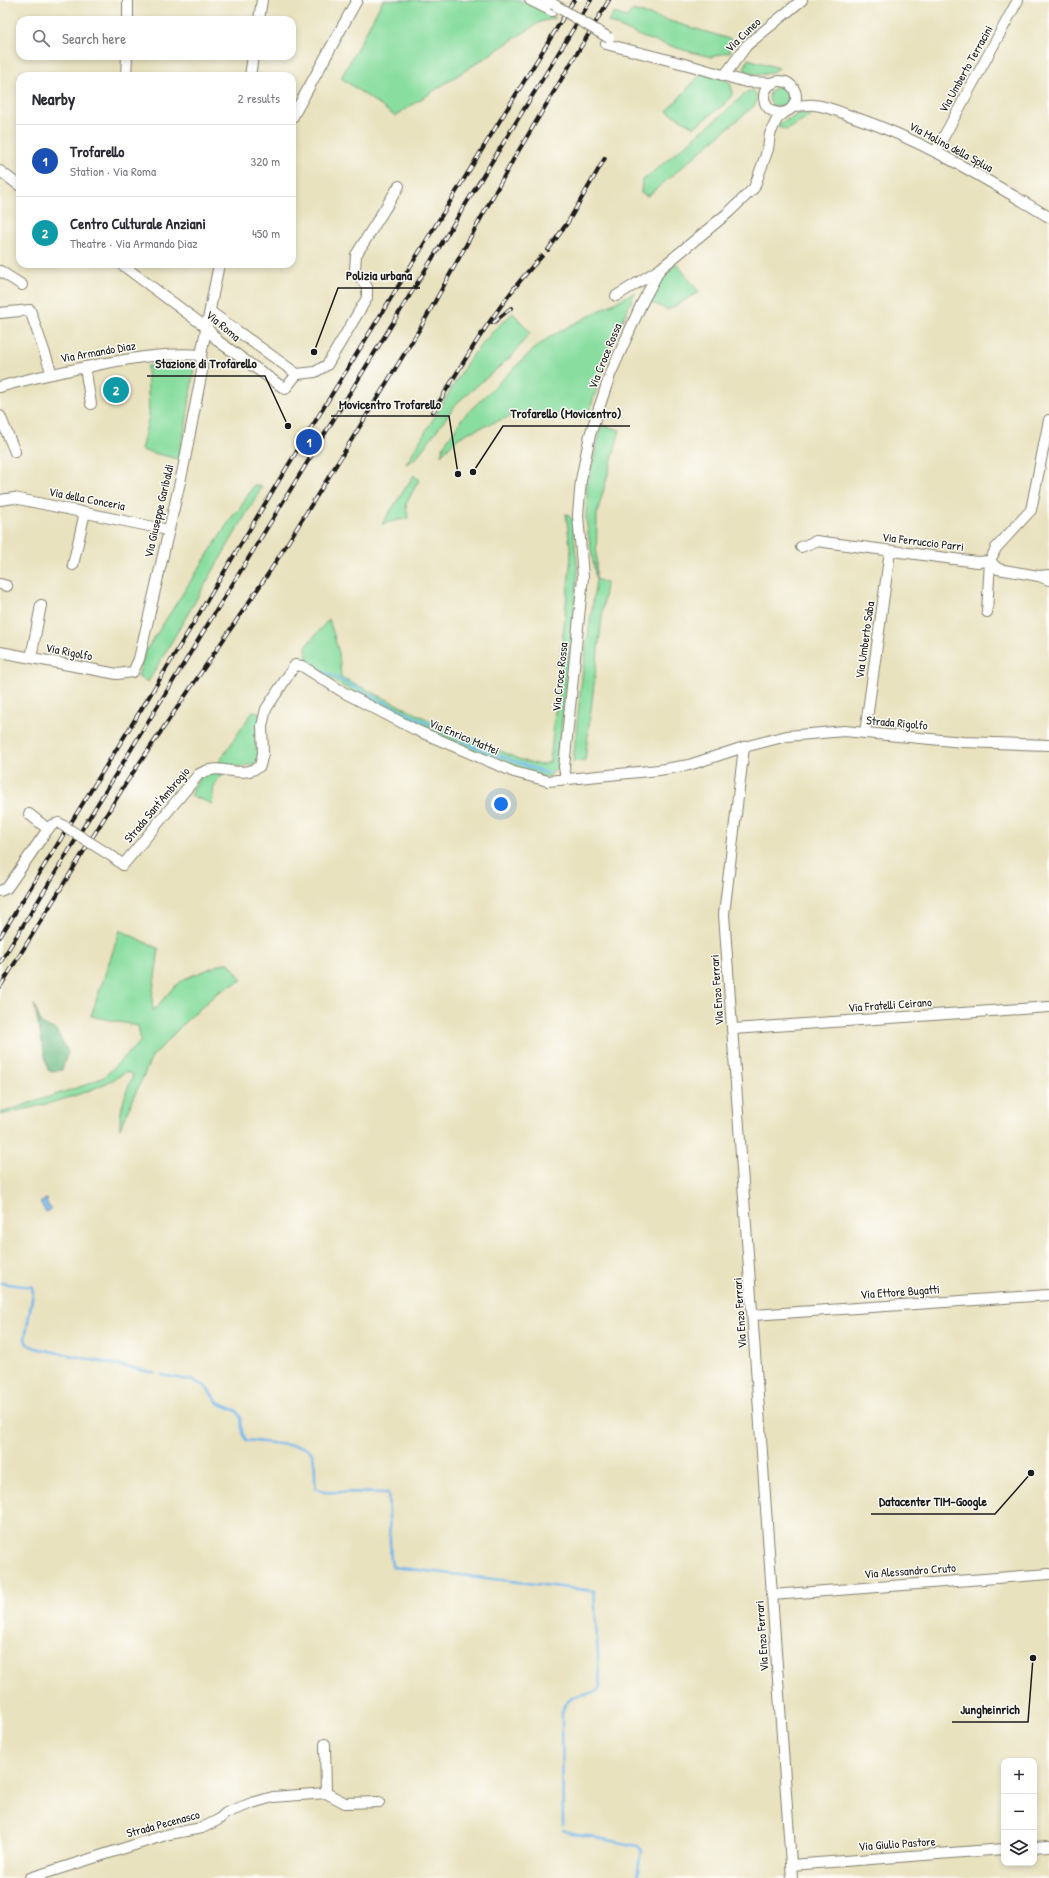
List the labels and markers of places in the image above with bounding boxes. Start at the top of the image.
callout: Polizia urbana [338,263,420,288]
callout: Stazione di Trofarello [147,351,265,376]
pin: 2 [103,375,129,405]
callout: Movicentro Trofarello [331,391,449,416]
callout: Trofarello (Movicentro) [503,401,630,426]
pin: 1 [296,427,322,457]
callout: Datacenter TIM-Google [871,1489,995,1514]
callout: Jungheinrich [952,1697,1028,1722]

